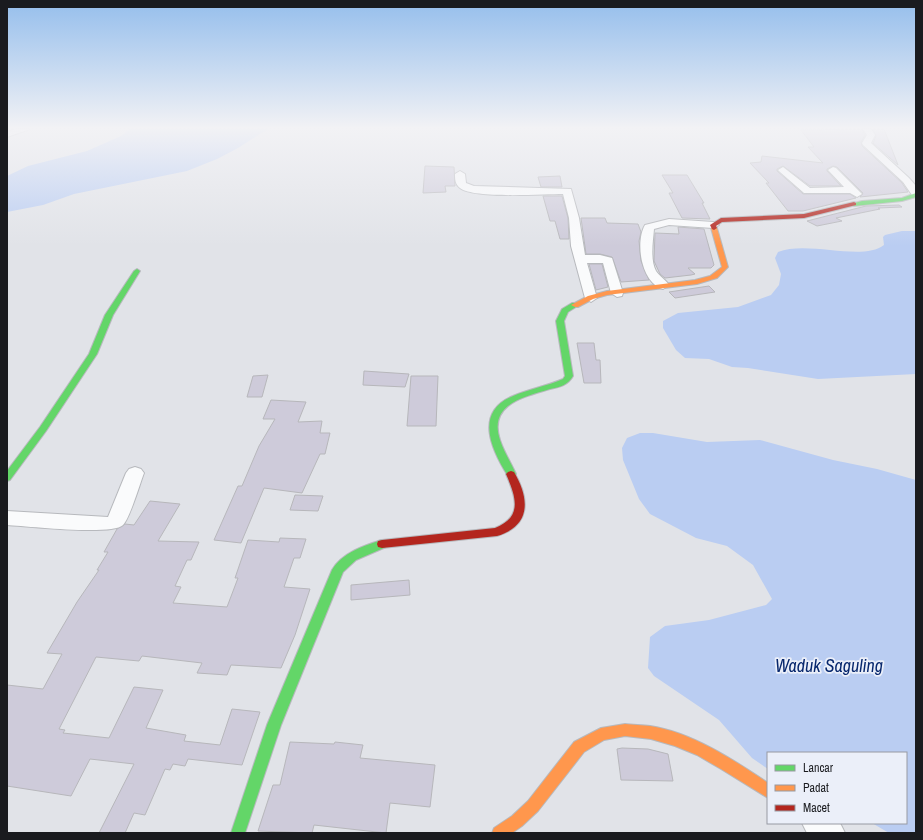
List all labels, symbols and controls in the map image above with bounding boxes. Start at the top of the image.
water label: Waduk Saguling [775,653,883,678]
legend [767,752,907,824]
text: Lancar [803,760,834,776]
text: Padat [803,780,829,796]
text: Macet [803,800,830,816]

